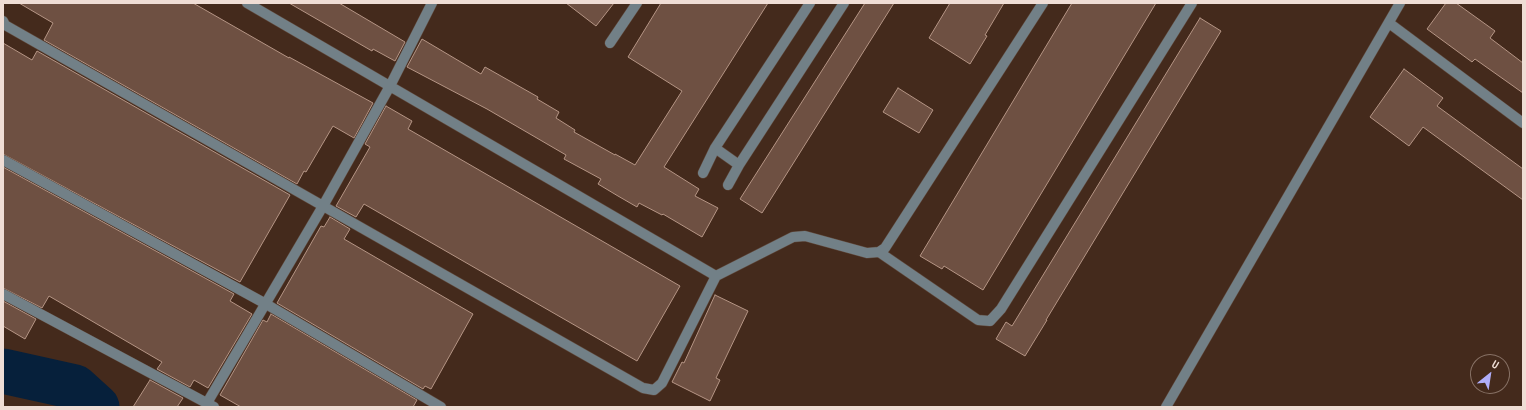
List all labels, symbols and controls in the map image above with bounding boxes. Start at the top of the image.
north arrow [1470,354,1510,394]
text: U [1490,357,1501,372]

